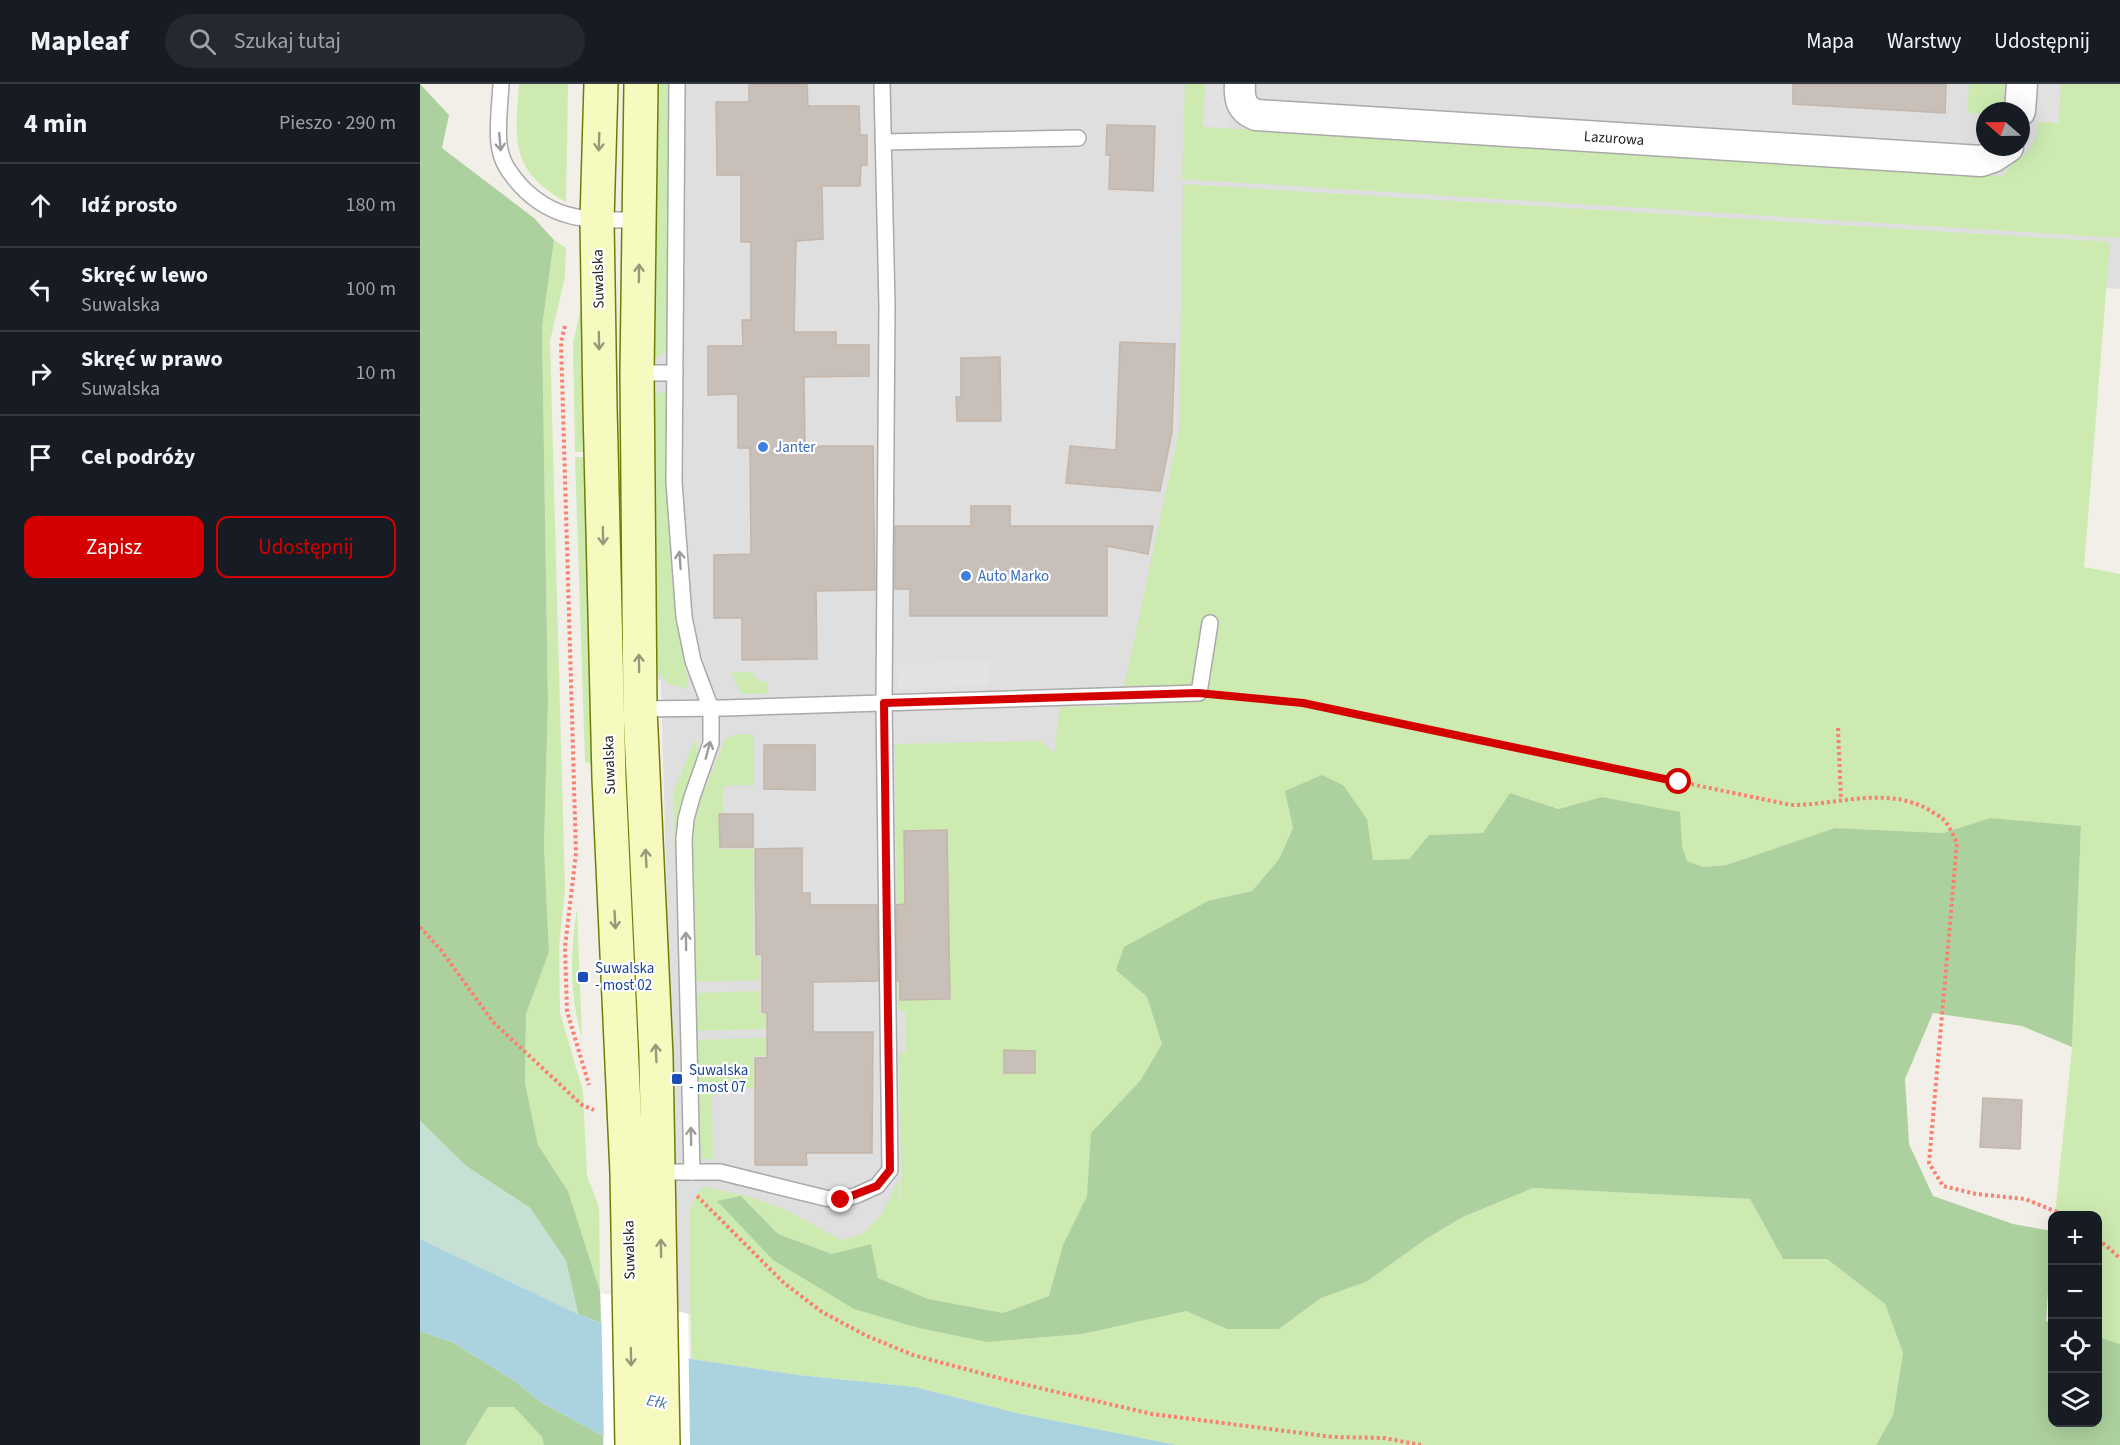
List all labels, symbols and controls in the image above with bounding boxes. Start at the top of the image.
search box [165,14,585,68]
text: Mapleaf [30,21,129,61]
icon: search [186,25,219,58]
text: Szukaj tutaj [234,25,341,57]
text: Mapa [1806,26,1854,56]
text: Warstwy [1887,26,1961,56]
text: Udostępnij [1994,26,2090,56]
north arrow [1976,102,2030,156]
text: 4 min [24,105,87,142]
text: Pieszo · 290 m [279,109,396,137]
street label: Lazurowa [1583,126,1645,151]
one-way arrow [495,132,506,152]
one-way arrow [594,132,605,152]
icon: ahead [24,189,57,222]
text: Idź prosto [81,189,178,221]
text: 180 m [346,191,396,219]
street label: Suwalska [587,249,610,309]
text: Skręć w lewo [81,259,208,291]
one-way arrow [633,263,644,283]
icon: left [24,273,57,306]
text: 100 m [346,275,396,303]
text: Suwalska [81,291,160,319]
one-way arrow [593,331,605,351]
text: Skręć w prawo [81,343,223,375]
icon: right [24,357,57,390]
text: 10 m [356,359,396,387]
text: Suwalska [81,375,160,403]
place label: Janter [775,437,816,458]
marker: Janter [756,440,770,454]
icon: arrive [24,441,57,474]
text: Cel podróży [81,441,195,473]
button: Zapisz [24,516,204,578]
button: Udostępnij [216,516,396,578]
one-way arrow [597,526,609,546]
one-way arrow [674,550,685,570]
place label: Auto Marko [978,566,1049,587]
marker: Auto Marko [959,569,973,583]
one-way arrow [633,654,645,674]
street label: Suwalska [598,735,621,795]
one-way arrow [703,741,715,760]
route start [1665,768,1691,794]
one-way arrow [640,848,651,868]
one-way arrow [610,910,621,930]
one-way arrow [681,932,692,952]
place label: Suwalska - most 02 [595,958,654,996]
marker: Suwalska - most 02 [576,970,590,984]
one-way arrow [650,1043,661,1063]
place label: Suwalska - most 07 [689,1060,748,1098]
marker: Suwalska - most 07 [670,1072,684,1086]
one-way arrow [685,1127,697,1147]
route end [827,1186,853,1212]
map controls [2048,1211,2102,1427]
button: + [2048,1211,2102,1265]
street label: Suwalska [618,1220,641,1280]
one-way arrow [655,1238,667,1258]
button: − [2048,1265,2102,1319]
button: locate [2048,1319,2102,1373]
one-way arrow [625,1347,637,1367]
button: layers [2048,1373,2102,1427]
water label: Ełk [645,1389,669,1415]

